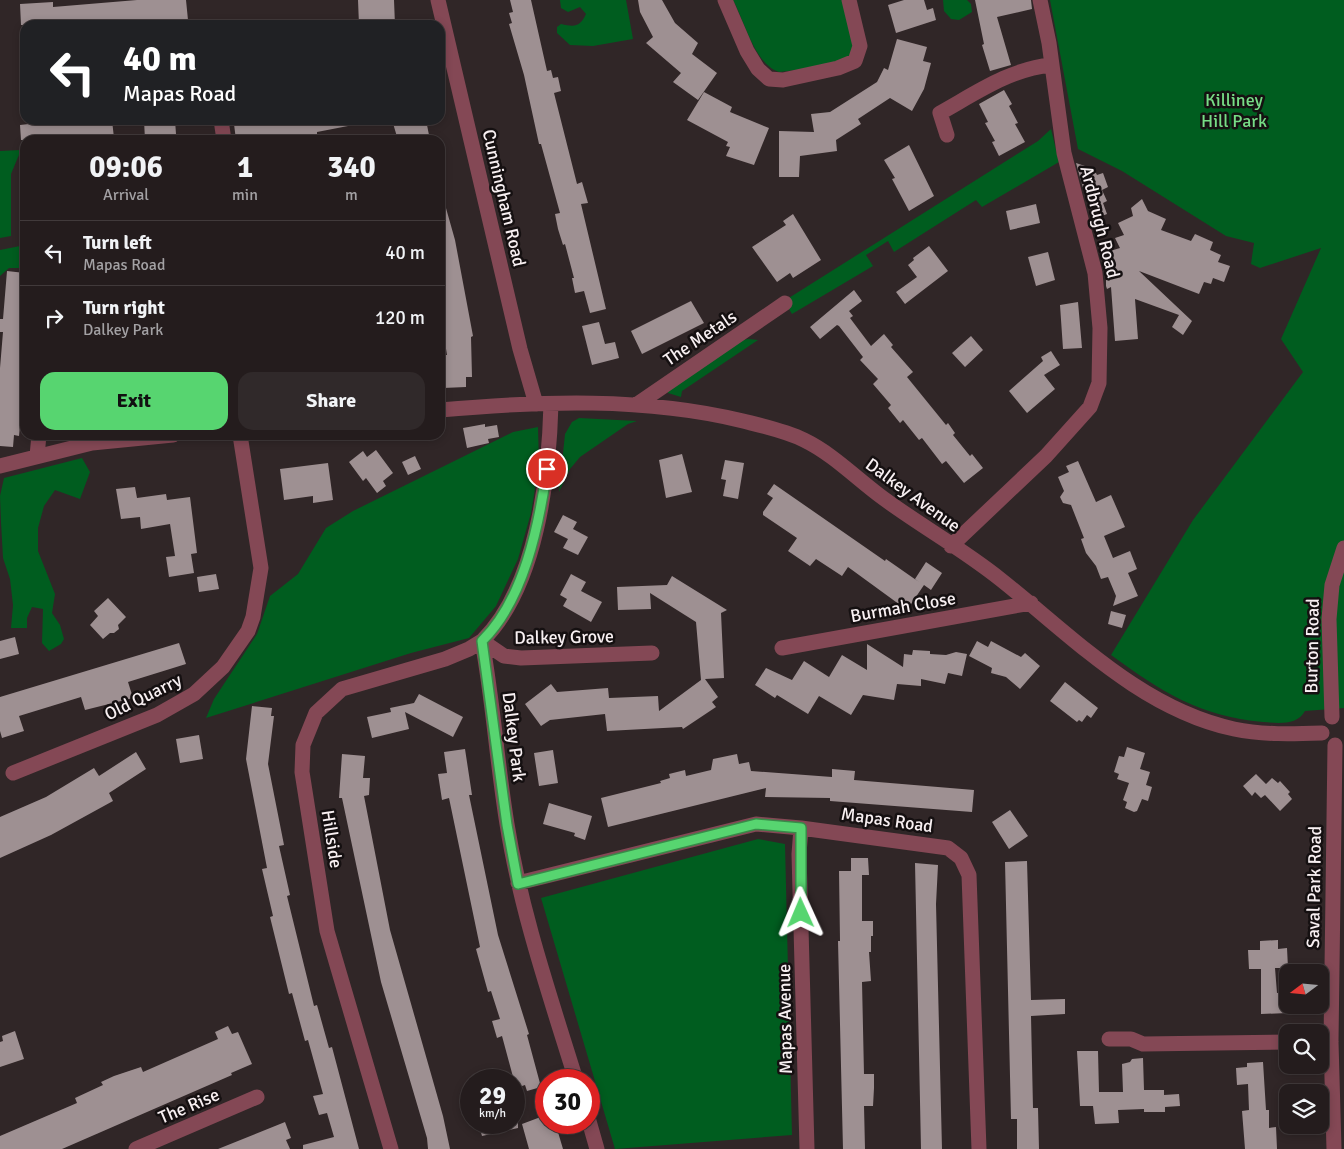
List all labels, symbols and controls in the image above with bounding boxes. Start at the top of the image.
text: 40 m [123,37,197,80]
icon: left [40,40,105,105]
text: Mapas Road [123,80,236,107]
park label: Killiney Hill Park [1201,89,1267,132]
street label: Cunningham Road [478,127,530,269]
text: 09:06 [89,149,163,186]
text: 1 [237,149,253,186]
text: 340 [327,149,376,186]
street label: Ardbrugh Road [1075,164,1125,280]
text: Arrival [103,185,149,205]
text: min [232,185,258,205]
text: m [345,185,358,205]
text: Turn left [83,231,152,255]
icon: left [40,239,68,267]
text: 40 m [385,241,425,265]
text: Mapas Road [83,255,165,275]
text: Turn right [83,296,165,320]
icon: right [40,304,68,332]
street label: The Metals [659,305,741,371]
text: 120 m [375,306,425,330]
text: Dalkey Park [83,320,163,340]
button: Exit [40,372,228,430]
button: Share [238,372,425,430]
pin [526,448,568,490]
street label: Dalkey Avenue [861,453,965,537]
icon: arrive [533,455,561,483]
street label: Burmah Close [848,587,958,627]
street label: Burton Road [1300,598,1324,694]
street label: Dalkey Grove [514,625,614,649]
street label: Old Quarry [101,669,186,725]
street label: Dalkey Park [498,691,530,783]
street label: Mapas Road [840,803,934,837]
street label: Hillside [317,808,347,870]
street label: Saval Park Road [1302,826,1326,948]
position arrow [774,886,826,938]
street label: Mapas Avenue [773,964,797,1074]
north arrow [1279,964,1329,1014]
map controls [1279,964,1329,1134]
button: search [1279,1024,1329,1074]
speed limit sign: 30 [535,1069,600,1134]
text: 29 [479,1080,506,1111]
street label: The Rise [155,1083,223,1129]
button: layers [1279,1084,1329,1134]
text: km/h [479,1106,506,1121]

